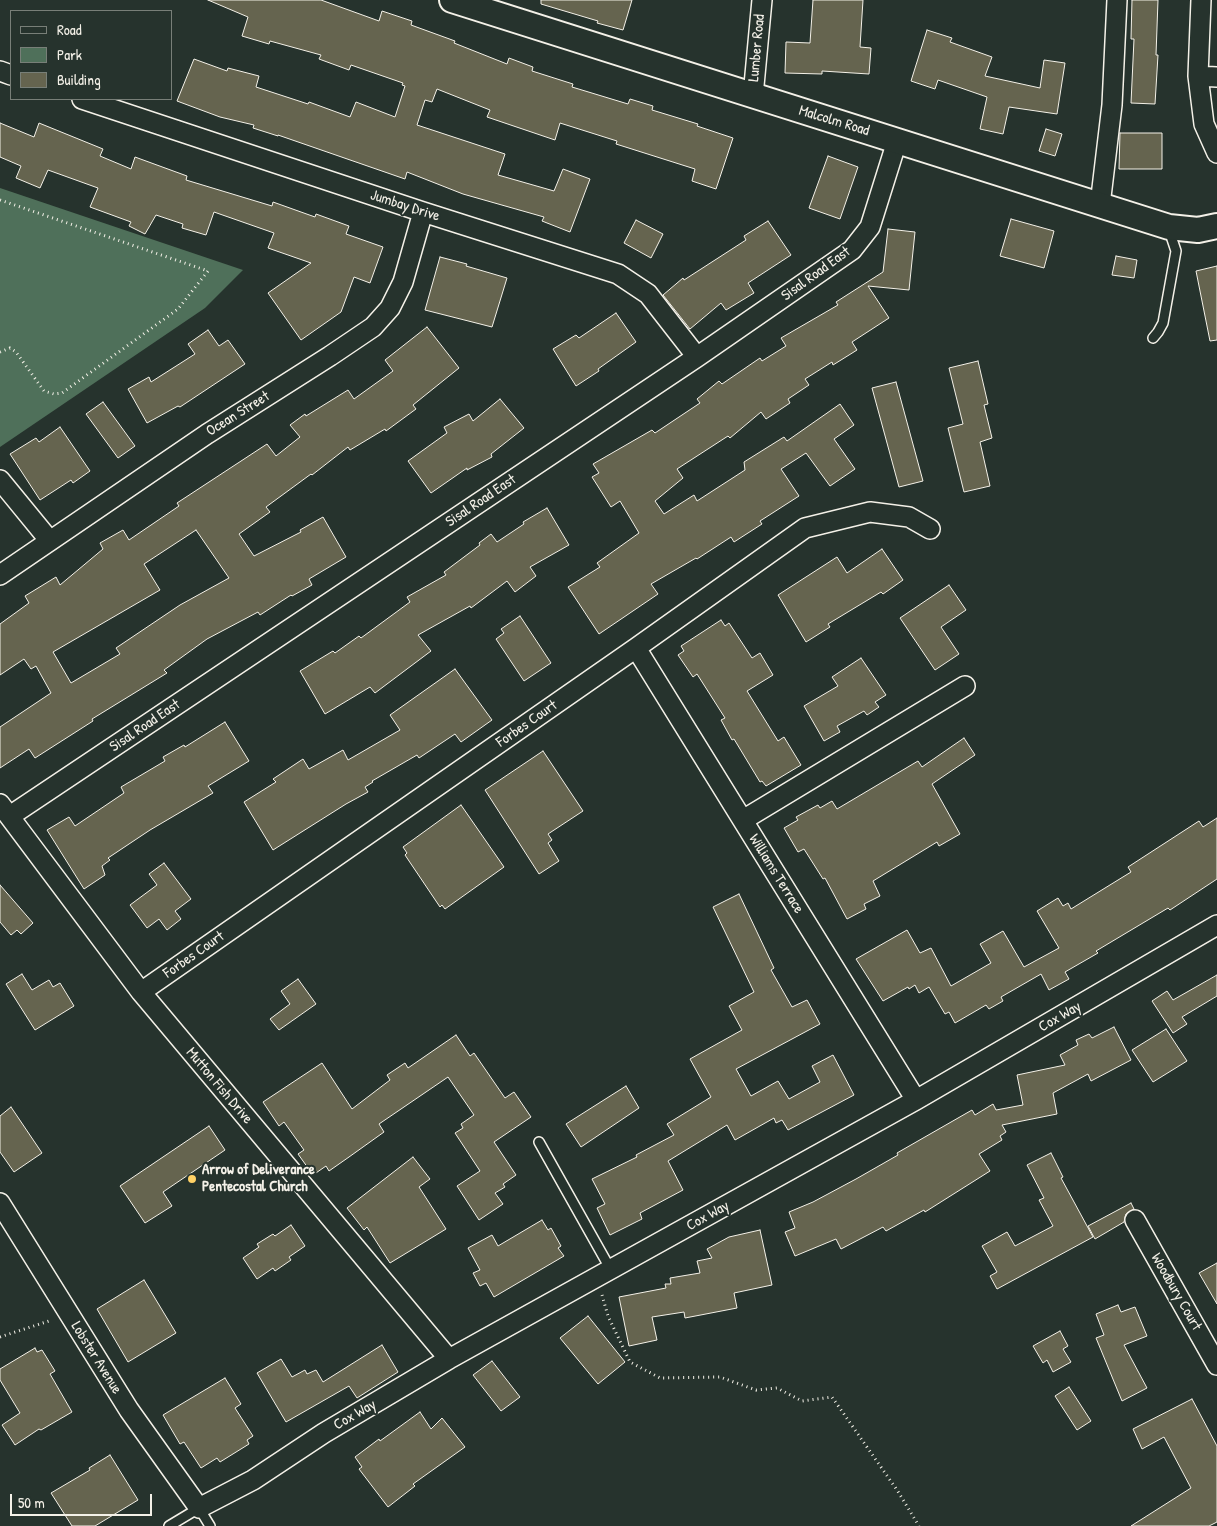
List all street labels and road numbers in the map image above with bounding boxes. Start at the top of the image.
street label: Lumber Road [745,13,769,83]
street label: Malcolm Road [797,102,871,140]
street label: Jumbay Drive [368,186,442,226]
street label: Sisal Road East [778,243,854,305]
street label: Ocean Street [203,388,273,440]
street label: Sisal Road East [442,471,520,531]
street label: Sisal Road East [106,696,184,756]
street label: Forbes Court [493,697,561,751]
street label: Williams Terrace [745,831,807,917]
street label: Forbes Court [160,928,228,982]
street label: Cox Way [1036,998,1084,1036]
street label: Mutton Fish Drive [182,1044,256,1128]
street label: Cox Way [684,1197,732,1235]
street label: Woodbury Court [1147,1250,1205,1334]
street label: Lobster Avenue [67,1318,125,1398]
street label: Cox Way [331,1396,379,1434]

